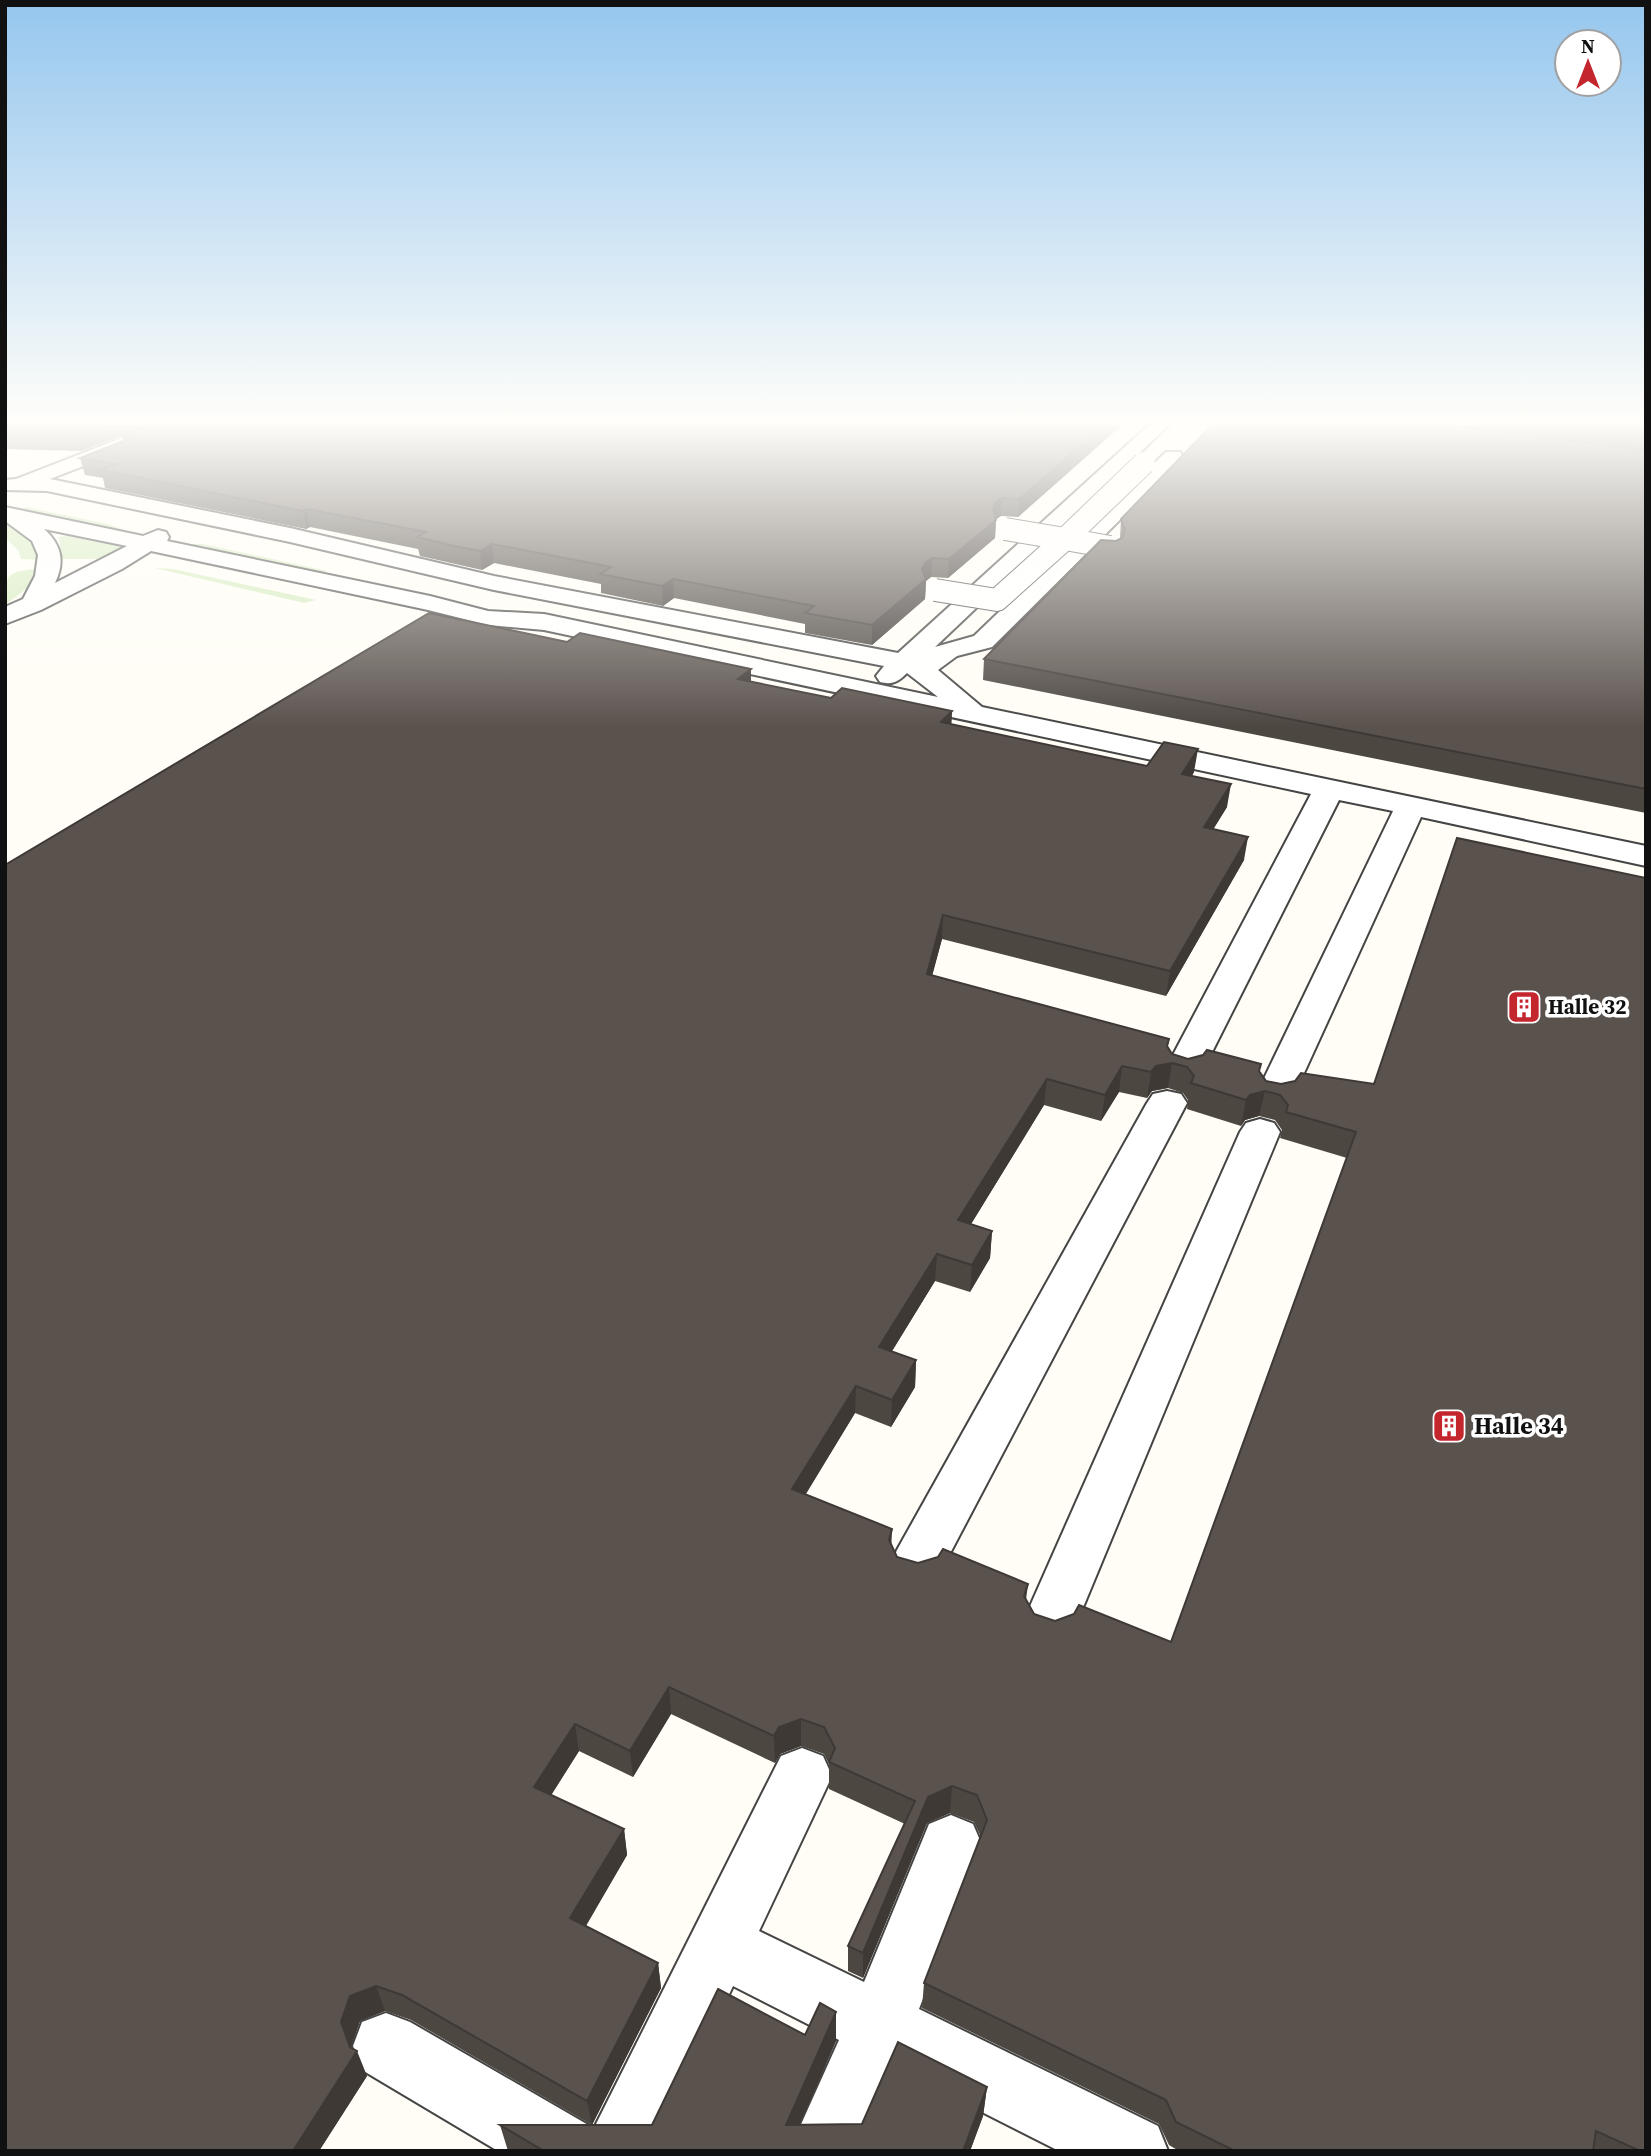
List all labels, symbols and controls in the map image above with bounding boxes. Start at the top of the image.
north arrow [1553,28,1623,98]
text: N [1581,33,1595,59]
building icon: Halle 32 [1505,988,1543,1026]
place label: Halle 32 [1548,992,1627,1021]
building icon: Halle 34 [1430,1407,1468,1445]
place label: Halle 34 [1474,1409,1564,1442]

